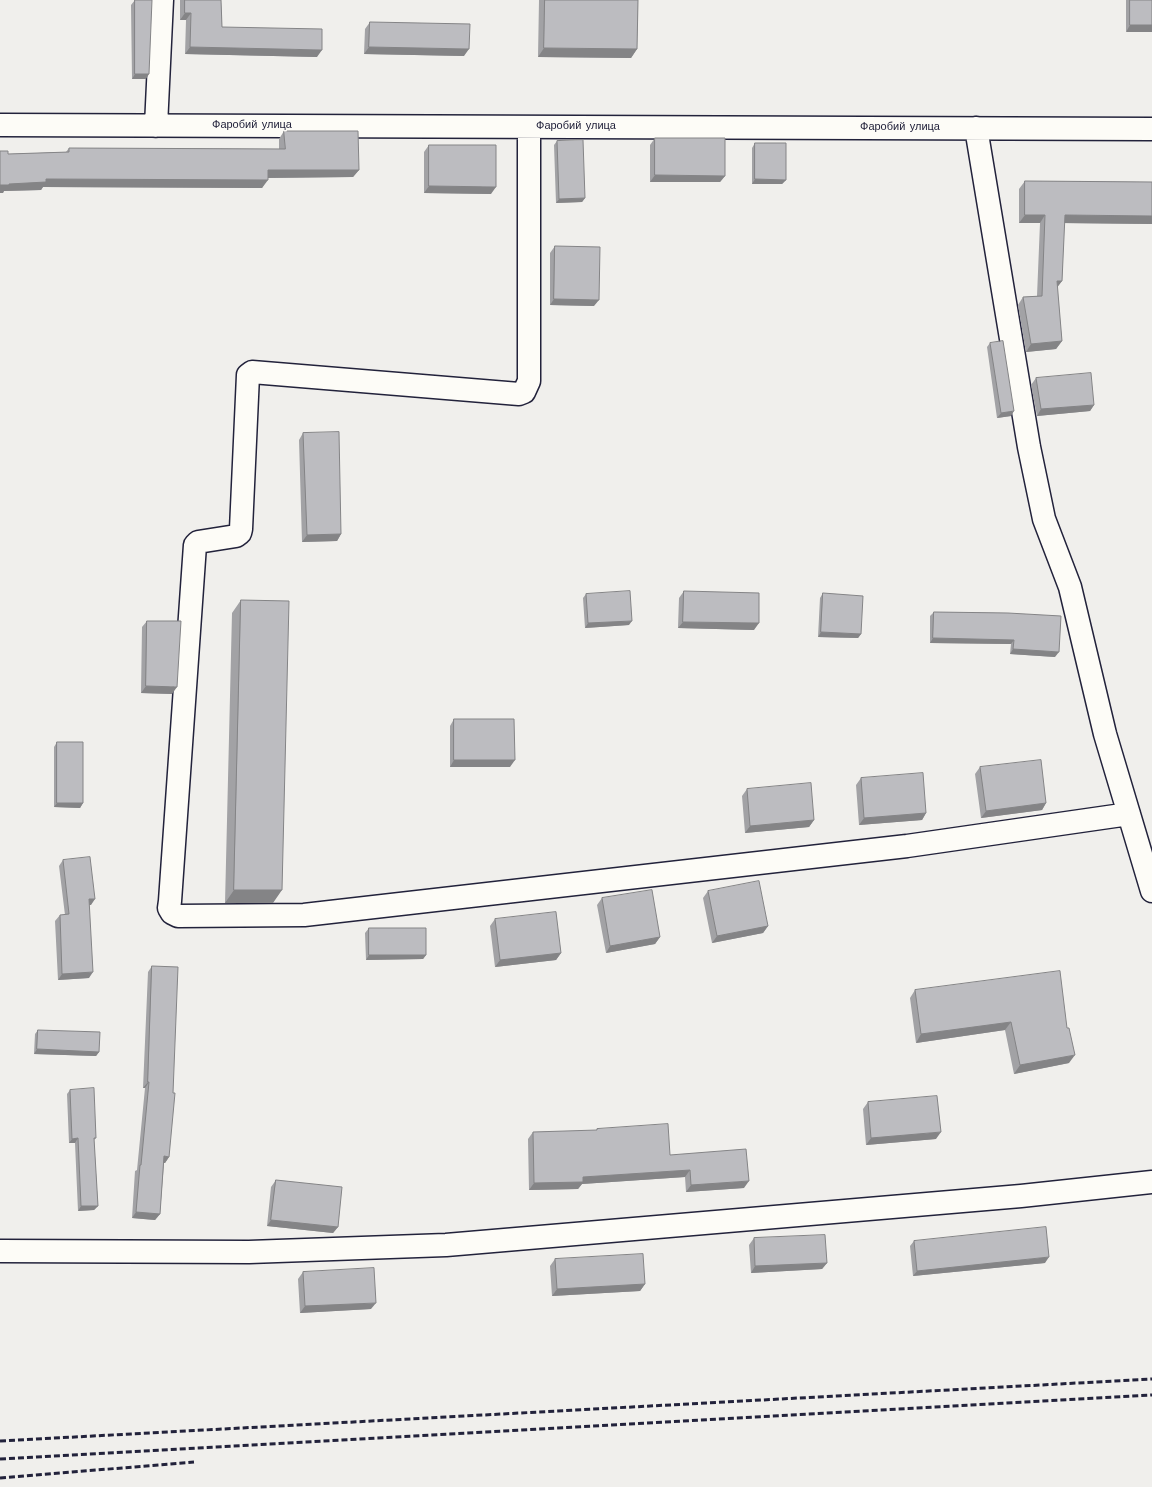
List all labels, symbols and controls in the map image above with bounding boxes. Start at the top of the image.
street label: Фаробий улица [212,119,292,133]
street label: Фаробий улица [536,120,616,134]
street label: Фаробий улица [860,121,940,135]

